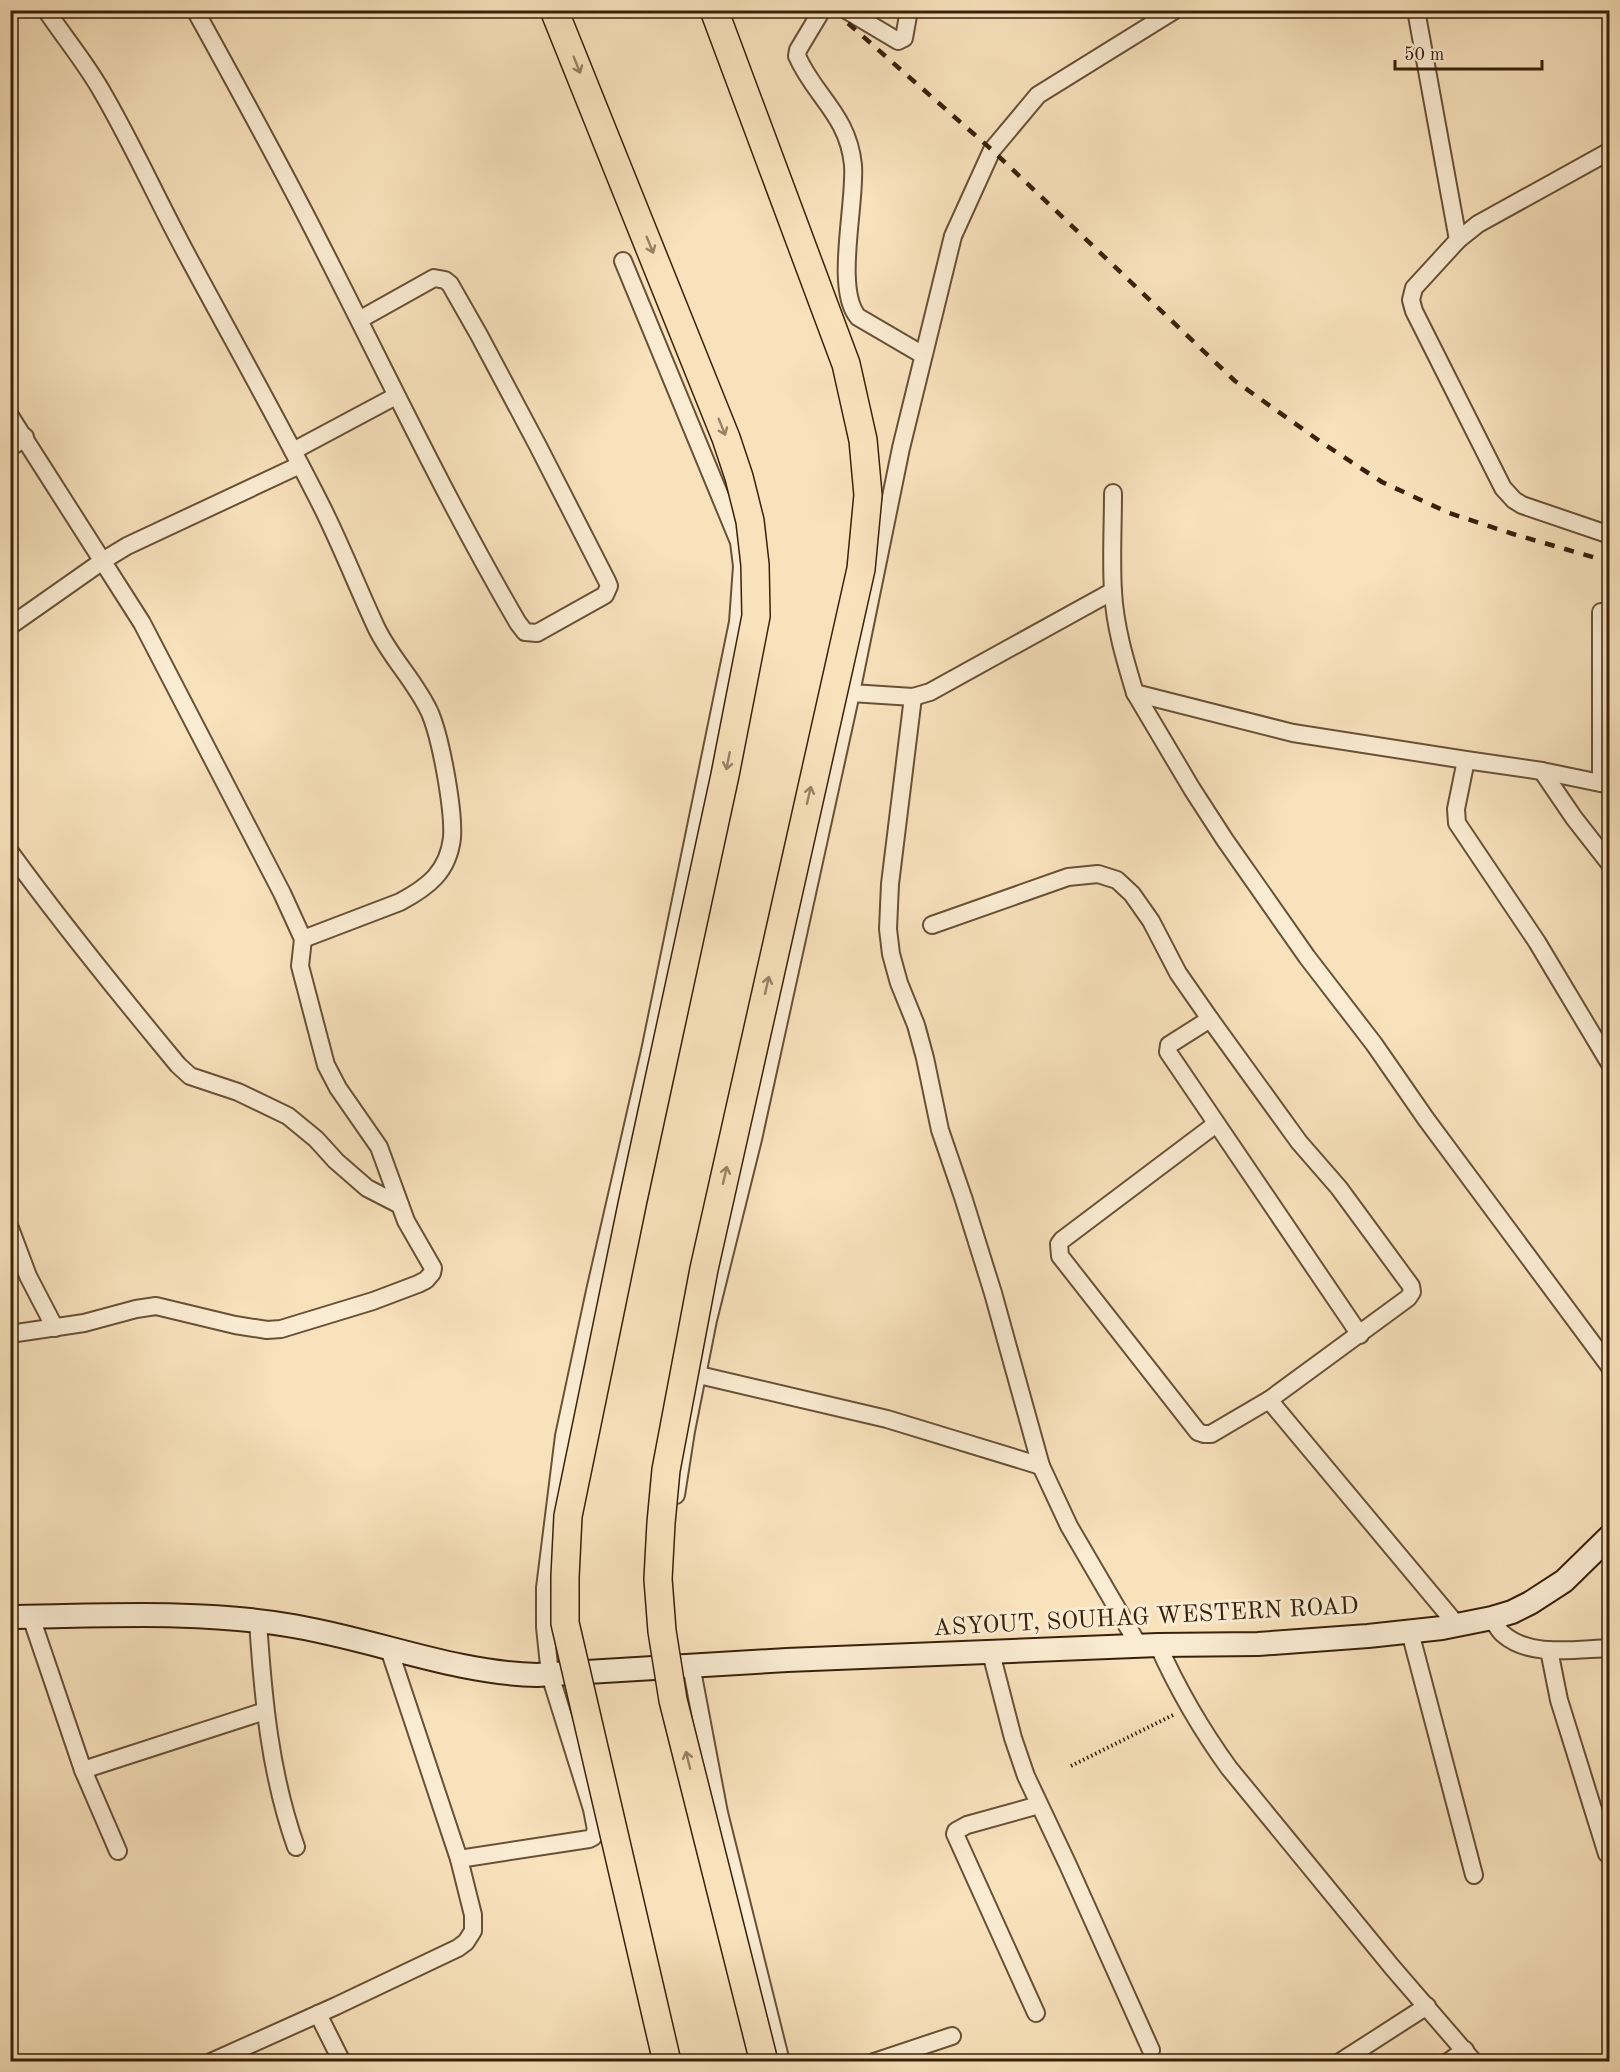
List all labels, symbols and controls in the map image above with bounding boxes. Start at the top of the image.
scale bar [1395,33,1542,71]
text: 50 m [1404,46,1444,64]
one-way arrow [572,55,583,73]
one-way arrow [645,236,656,254]
one-way arrow [717,417,728,435]
one-way arrow [722,751,733,771]
one-way arrow [804,785,815,805]
one-way arrow [762,976,773,995]
one-way arrow [719,1166,731,1185]
street label: ASYOUT, SOUHAG WESTERN ROAD [933,1595,1359,1641]
one-way arrow [682,1751,694,1770]

